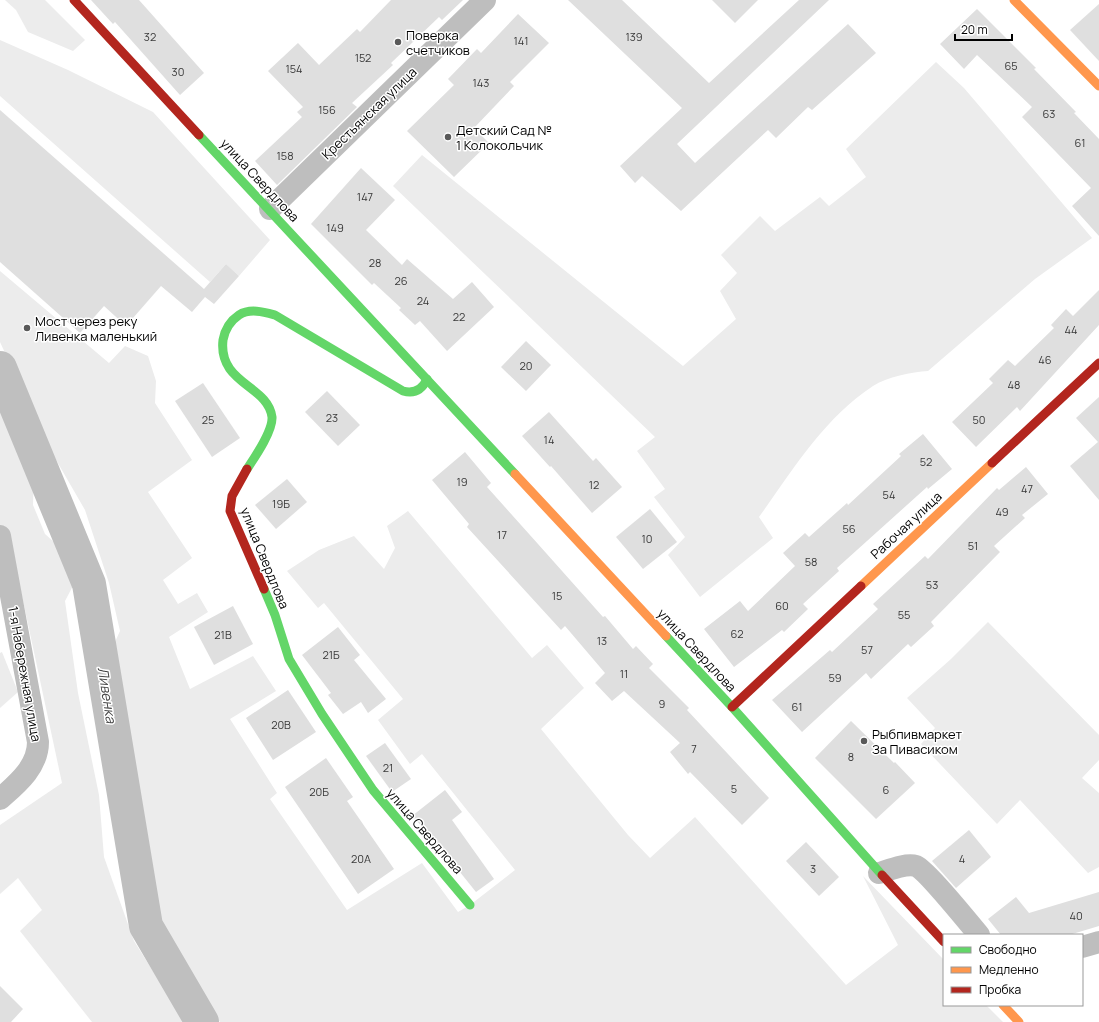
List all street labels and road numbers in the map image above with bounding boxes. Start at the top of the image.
street label: Крестьянская улица [317,63,421,163]
street label: улица Свердлова [217,134,303,226]
street label: Рабочая улица [867,487,945,563]
street label: улица Свердлова [236,505,294,611]
street label: улица Свердлова [654,604,740,696]
street label: 1-я Набережная улица [4,605,46,743]
street label: улица Свердлова [383,784,467,878]

